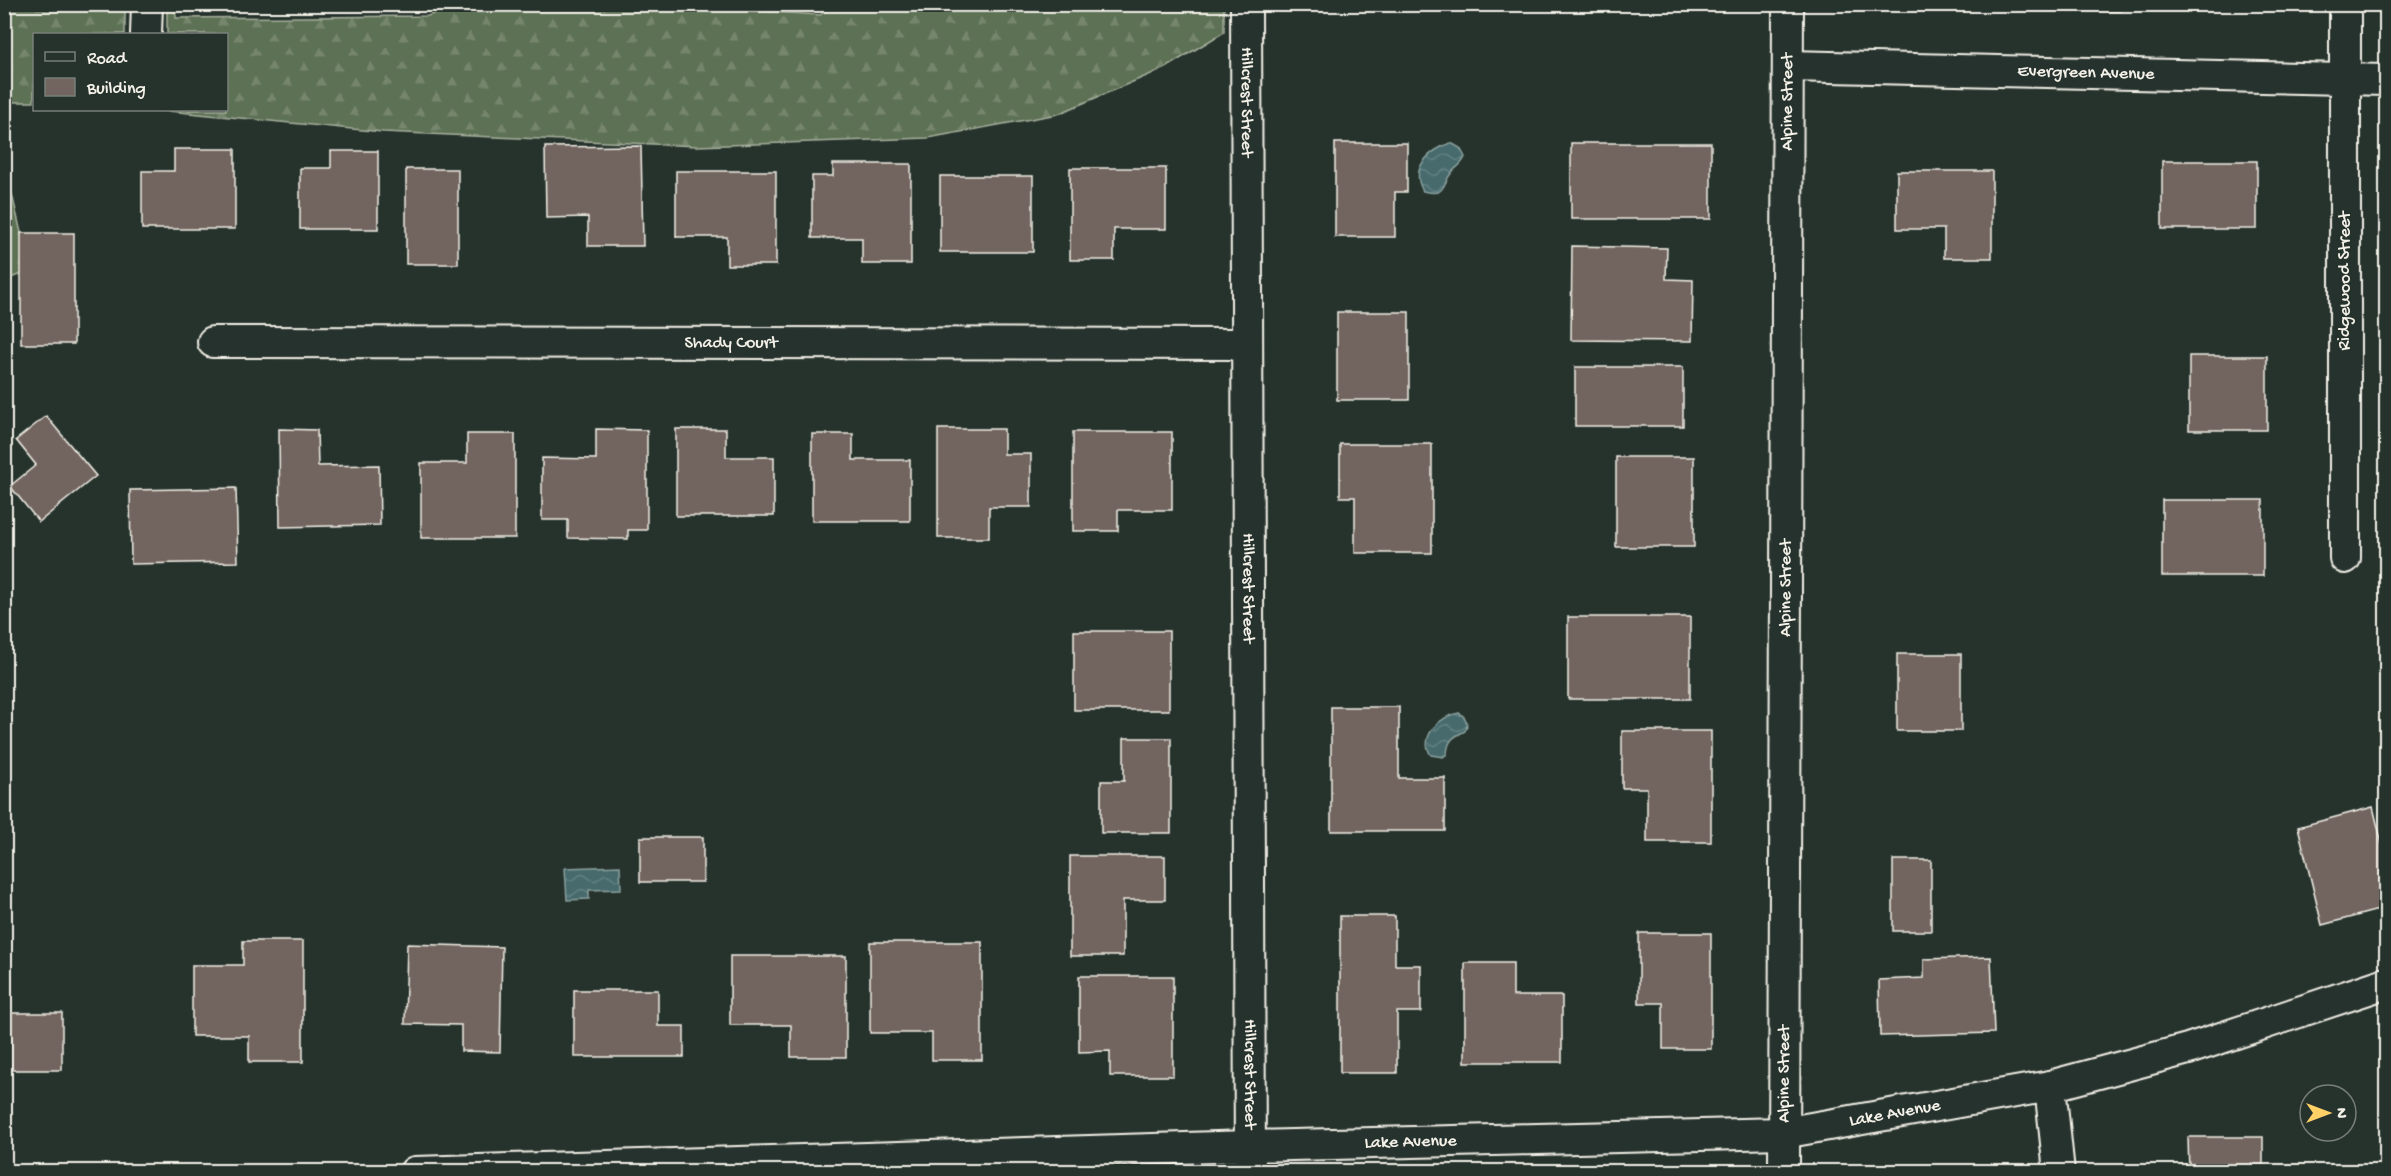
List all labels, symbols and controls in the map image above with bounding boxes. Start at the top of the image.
legend [33,33,228,111]
street label: Hillcrest Street [1236,47,1257,159]
text: Road [87,49,128,70]
street label: Alpine Street [1777,52,1798,151]
street label: Evergreen Avenue [2017,61,2155,85]
text: Building [86,79,146,100]
street label: Ridgewood Street [2335,210,2356,350]
street label: Shady Court [684,332,779,354]
street label: Hillcrest Street [1237,533,1259,645]
street label: Alpine Street [1775,538,1797,637]
street label: Hillcrest Street [1239,1019,1260,1131]
street label: Alpine Street [1774,1024,1795,1123]
north arrow [2298,1083,2358,1143]
street label: Lake Avenue [1847,1095,1943,1132]
text: N [2330,1108,2349,1119]
street label: Lake Avenue [1364,1130,1458,1154]

